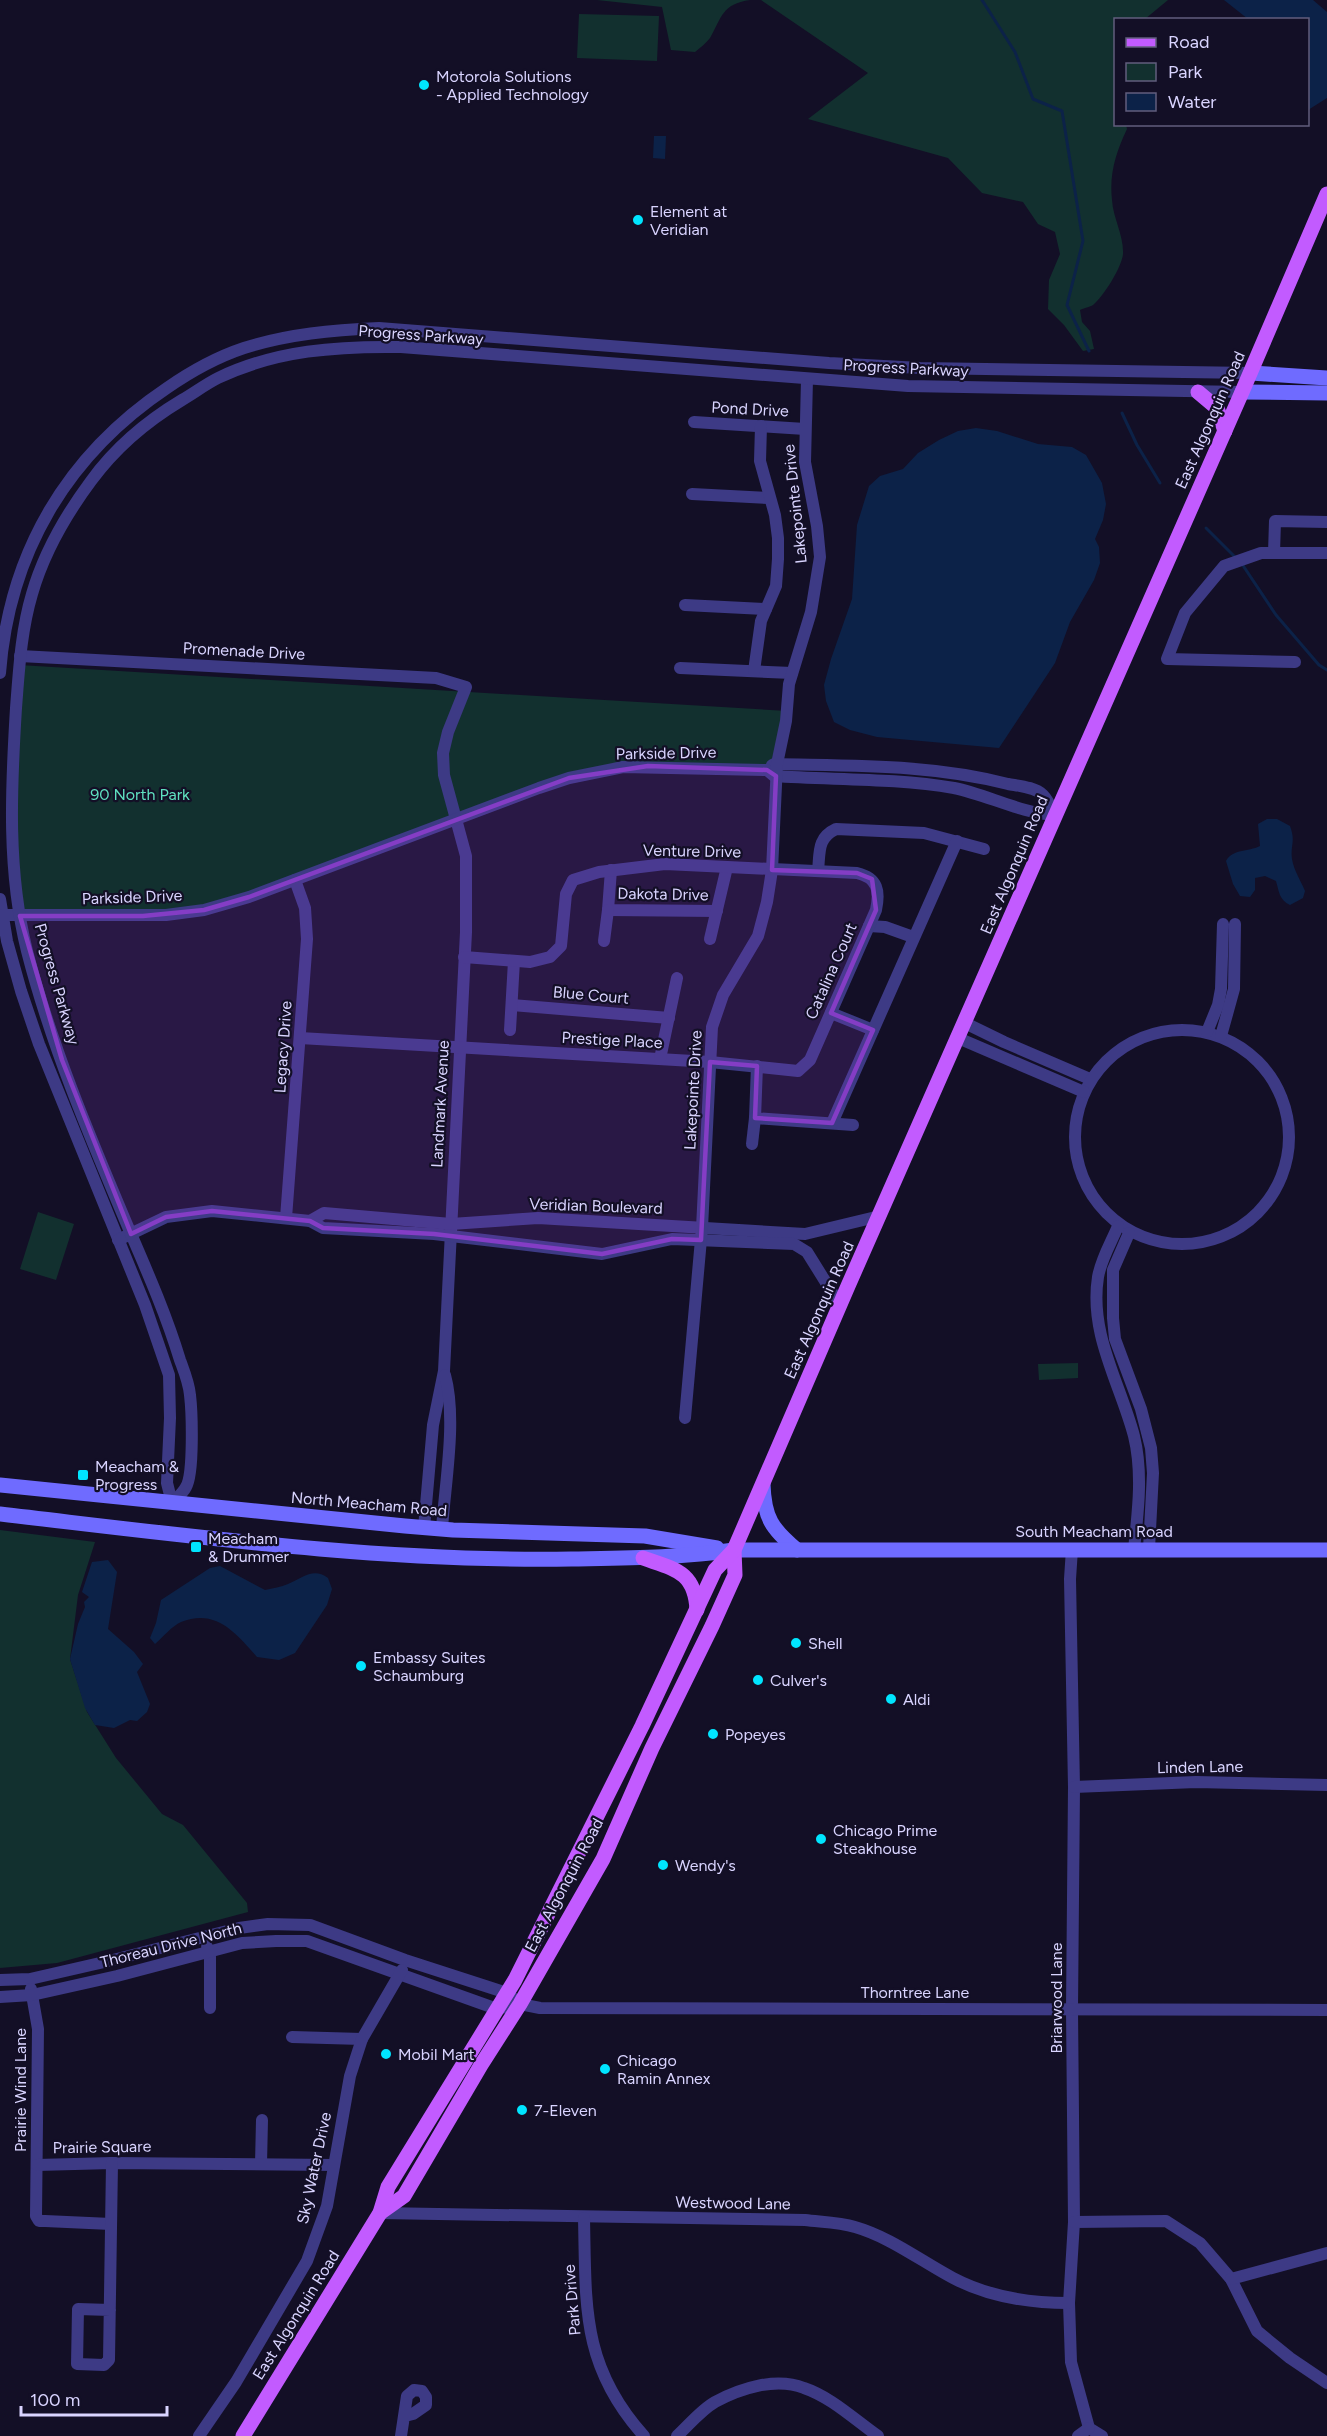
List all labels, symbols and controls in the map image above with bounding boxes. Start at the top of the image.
legend [1114,18,1309,126]
text: Road [1168,31,1209,53]
text: Park [1168,61,1203,83]
place label: Motorola Solutions - Applied Technology [436,67,589,104]
marker: Motorola Solutions - Applied Technology [417,78,431,92]
text: Water [1168,91,1216,113]
place label: Element at Veridian [650,202,727,239]
marker: Element at Veridian [631,213,645,227]
street label: Progress Parkway [358,321,485,349]
street label: East Algonquin Road [1171,348,1249,492]
street label: Progress Parkway [843,355,970,381]
street label: Pond Drive [711,397,790,421]
street label: Lakepointe Drive [779,443,811,565]
street label: Promenade Drive [182,638,306,664]
street label: Parkside Drive [616,743,717,763]
park label: 90 North Park [90,785,190,804]
street label: East Algonquin Road [976,793,1052,937]
street label: Venture Drive [643,841,742,861]
street label: Dakota Drive [617,884,709,904]
street label: Parkside Drive [81,886,183,908]
street label: Catalina Court [801,920,861,1022]
street label: Progress Parkway [31,921,84,1048]
street label: Blue Court [552,982,630,1008]
street label: Legacy Drive [270,1000,296,1094]
street label: Prestige Place [561,1028,663,1052]
street label: Lakepointe Drive [680,1029,706,1150]
street label: Landmark Avenue [427,1039,453,1168]
street label: Veridian Boulevard [529,1194,663,1218]
street label: East Algonquin Road [780,1238,858,1382]
place label: Meacham & Progress [95,1457,180,1494]
marker: Meacham & Progress [76,1468,90,1482]
street label: North Meacham Road [290,1488,448,1520]
street label: South Meacham Road [1015,1522,1173,1541]
place label: Meacham & Drummer [208,1529,290,1566]
marker: Meacham & Drummer [189,1540,203,1554]
place label: Shell [808,1634,843,1653]
marker: Shell [789,1636,803,1650]
place label: Embassy Suites Schaumburg [373,1648,486,1685]
marker: Embassy Suites Schaumburg [354,1659,368,1673]
place label: Culver's [770,1671,827,1690]
marker: Culver's [751,1673,765,1687]
place label: Aldi [903,1690,930,1709]
marker: Aldi [884,1692,898,1706]
place label: Popeyes [725,1725,786,1744]
marker: Popeyes [706,1727,720,1741]
street label: Linden Lane [1157,1757,1243,1777]
street label: East Algonquin Road [521,1815,607,1955]
place label: Chicago Prime Steakhouse [833,1821,938,1858]
marker: Chicago Prime Steakhouse [814,1832,828,1846]
place label: Wendy's [675,1856,736,1875]
marker: Wendy's [656,1858,670,1872]
street label: Thoreau Drive North [98,1918,244,1972]
street label: Briarwood Lane [1047,1942,1066,2053]
street label: Thorntree Lane [861,1983,969,2002]
street label: Prairie Wind Lane [11,2028,30,2152]
place label: Mobil Mart [398,2045,475,2064]
marker: Mobil Mart [379,2047,393,2061]
place label: Chicago Ramin Annex [617,2051,711,2088]
marker: Chicago Ramin Annex [598,2062,612,2076]
place label: 7-Eleven [534,2101,597,2120]
marker: 7-Eleven [515,2103,529,2117]
street label: Sky Water Drive [293,2110,335,2226]
street label: Prairie Square [53,2137,152,2157]
street label: Westwood Lane [675,2192,791,2214]
street label: East Algonquin Road [249,2247,343,2383]
street label: Park Drive [559,2263,585,2336]
scale bar [21,2379,166,2417]
text: 100 m [30,2389,80,2411]

